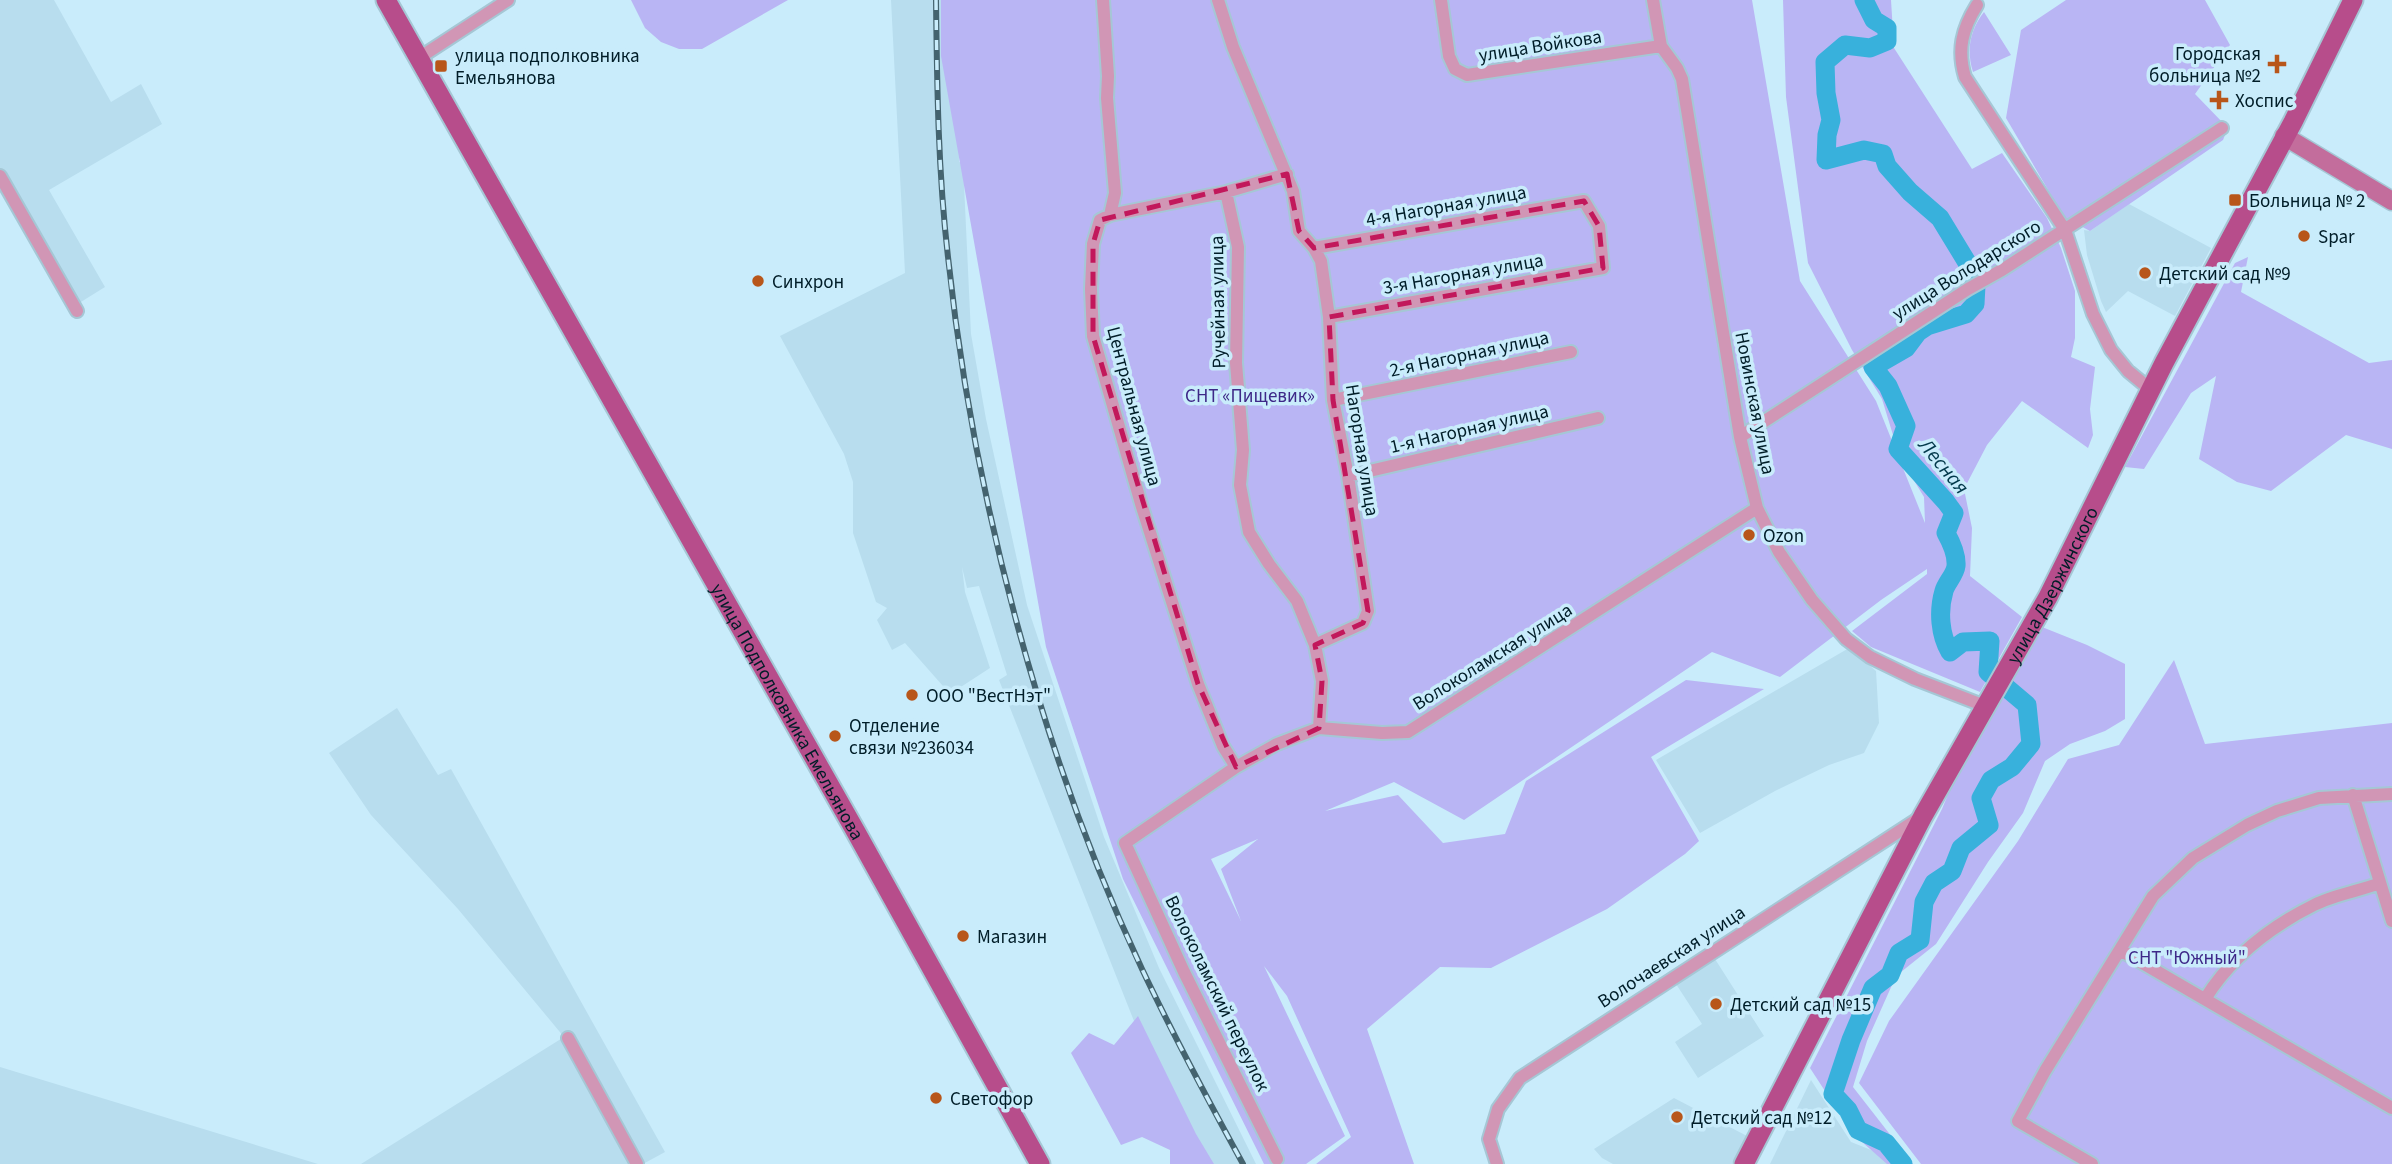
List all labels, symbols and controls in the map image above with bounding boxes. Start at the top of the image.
street label: улица Войкова [1477,23,1604,70]
place label: Городская больница №2 [2149,41,2261,90]
place label: улица подполковника Емельянова [455,43,640,92]
marker: Городская больница №2 [2267,54,2287,74]
marker: улица подполковника Емельянова [433,58,449,74]
place label: Хоспис [2235,88,2294,115]
marker: Хоспис [2209,90,2229,110]
street label: 4-я Нагорная улица [1364,179,1528,234]
place label: Больница № 2 [2249,188,2365,215]
marker: Больница № 2 [2227,192,2243,208]
street label: улица Володарского [1887,213,2047,327]
place label: Spar [2318,224,2355,251]
marker: Spar [2296,228,2312,244]
street label: Ручейная улица [1204,235,1233,369]
street label: 3-я Нагорная улица [1381,247,1545,302]
place label: Детский сад №9 [2159,261,2291,288]
marker: Детский сад №9 [2137,265,2153,281]
place label: Синхрон [772,269,844,296]
marker: Синхрон [750,273,766,289]
street label: Центральная улица [1099,324,1168,489]
street label: 2-я Нагорная улица [1387,324,1551,385]
street label: Новинская улица [1727,330,1782,477]
street label: Нагорная улица [1338,382,1385,518]
park label: СНТ «Пищевик» [1185,383,1315,410]
street label: 1-я Нагорная улица [1387,398,1551,461]
water label: Лесная [1911,431,1976,501]
street label: улица Дзержинского [2001,502,2106,669]
place label: Ozon [1763,523,1804,550]
marker: Ozon [1741,527,1757,543]
street label: улица Подполковника Емельянова [703,579,870,845]
street label: Волоколамская улица [1408,597,1578,717]
place label: ООО "ВестНэт" [926,683,1051,710]
marker: ООО "ВестНэт" [904,687,920,703]
place label: Отделение связи №236034 [849,713,974,762]
marker: Отделение связи №236034 [827,728,843,744]
street label: Волоколамский переулок [1157,891,1276,1097]
street label: Волочаевская улица [1593,899,1751,1015]
place label: Магазин [977,924,1047,951]
marker: Магазин [955,928,971,944]
park label: СНТ "Южный" [2128,945,2246,972]
place label: Детский сад №15 [1730,992,1871,1019]
marker: Детский сад №15 [1708,996,1724,1012]
place label: Светофор [950,1086,1033,1113]
marker: Светофор [928,1090,944,1106]
place label: Детский сад №12 [1691,1105,1832,1132]
marker: Детский сад №12 [1669,1109,1685,1125]

